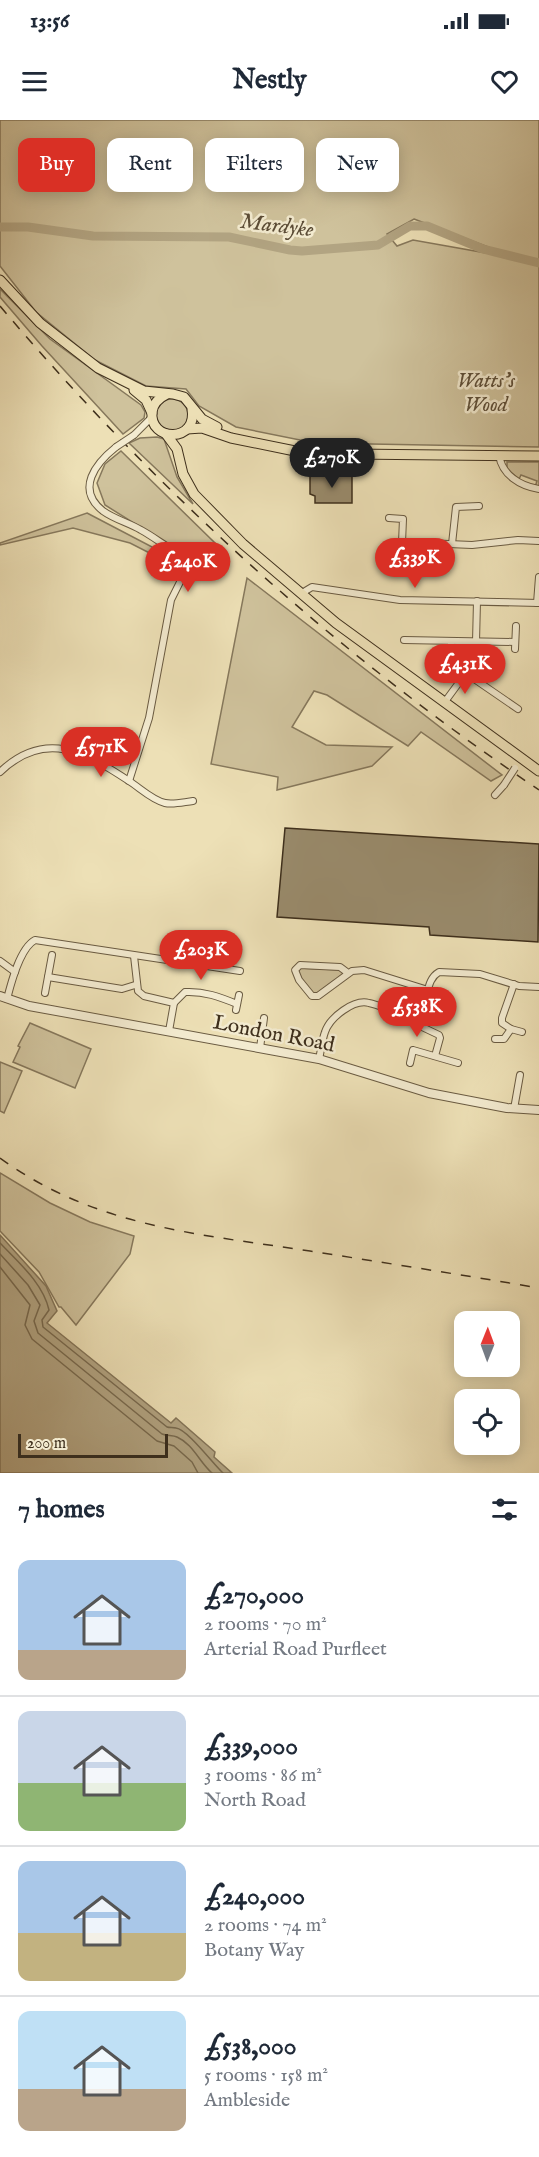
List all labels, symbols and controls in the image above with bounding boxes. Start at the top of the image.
text: 13:56 [30,7,69,35]
text: Nestly [232,64,307,98]
icon: menu [18,65,51,98]
icon: heart [488,65,521,98]
chip: Buy [18,138,95,192]
chip: Rent [107,138,193,192]
chip: Filters [205,138,304,192]
chip: New [316,138,399,192]
water label: Mardyke [239,208,316,244]
park label: Watts's Wood [457,368,516,419]
pin: £270K [290,438,374,489]
text: £270K [304,445,360,470]
pin: £339K [373,538,457,589]
pin: £240K [146,542,230,593]
text: £339K [389,545,441,570]
text: £240K [159,549,217,574]
pin: £431K [423,644,507,695]
text: £431K [438,651,492,676]
pin: £571K [59,727,143,778]
text: £571K [75,734,127,759]
pin: £203K [159,930,243,981]
text: £203K [174,937,229,962]
pin: £538K [375,987,459,1038]
text: £538K [392,994,442,1019]
street label: London Road [211,1009,338,1060]
north arrow [454,1311,520,1377]
map controls [454,1311,520,1455]
button: locate [454,1389,520,1455]
scale bar [18,1431,168,1458]
text: 200 m [27,1434,66,1454]
text: 7 homes [18,1493,105,1526]
icon: filters [488,1493,521,1526]
text: £270,000 [204,1579,304,1612]
icon: home [66,1584,138,1656]
text: 2 rooms · 70 m² [204,1612,327,1637]
text: Arterial Road Purfleet [204,1637,387,1662]
text: £339,000 [204,1730,298,1763]
icon: home [66,1735,138,1807]
text: 3 rooms · 86 m² [204,1763,322,1788]
text: North Road [204,1788,306,1813]
text: £240,000 [204,1880,305,1913]
icon: home [66,1885,138,1957]
text: 2 rooms · 74 m² [204,1913,327,1938]
text: Botany Way [204,1938,304,1963]
text: £538,000 [204,2030,297,2063]
icon: home [66,2035,138,2107]
text: 5 rooms · 158 m² [204,2063,328,2088]
text: Ambleside [204,2088,290,2113]

